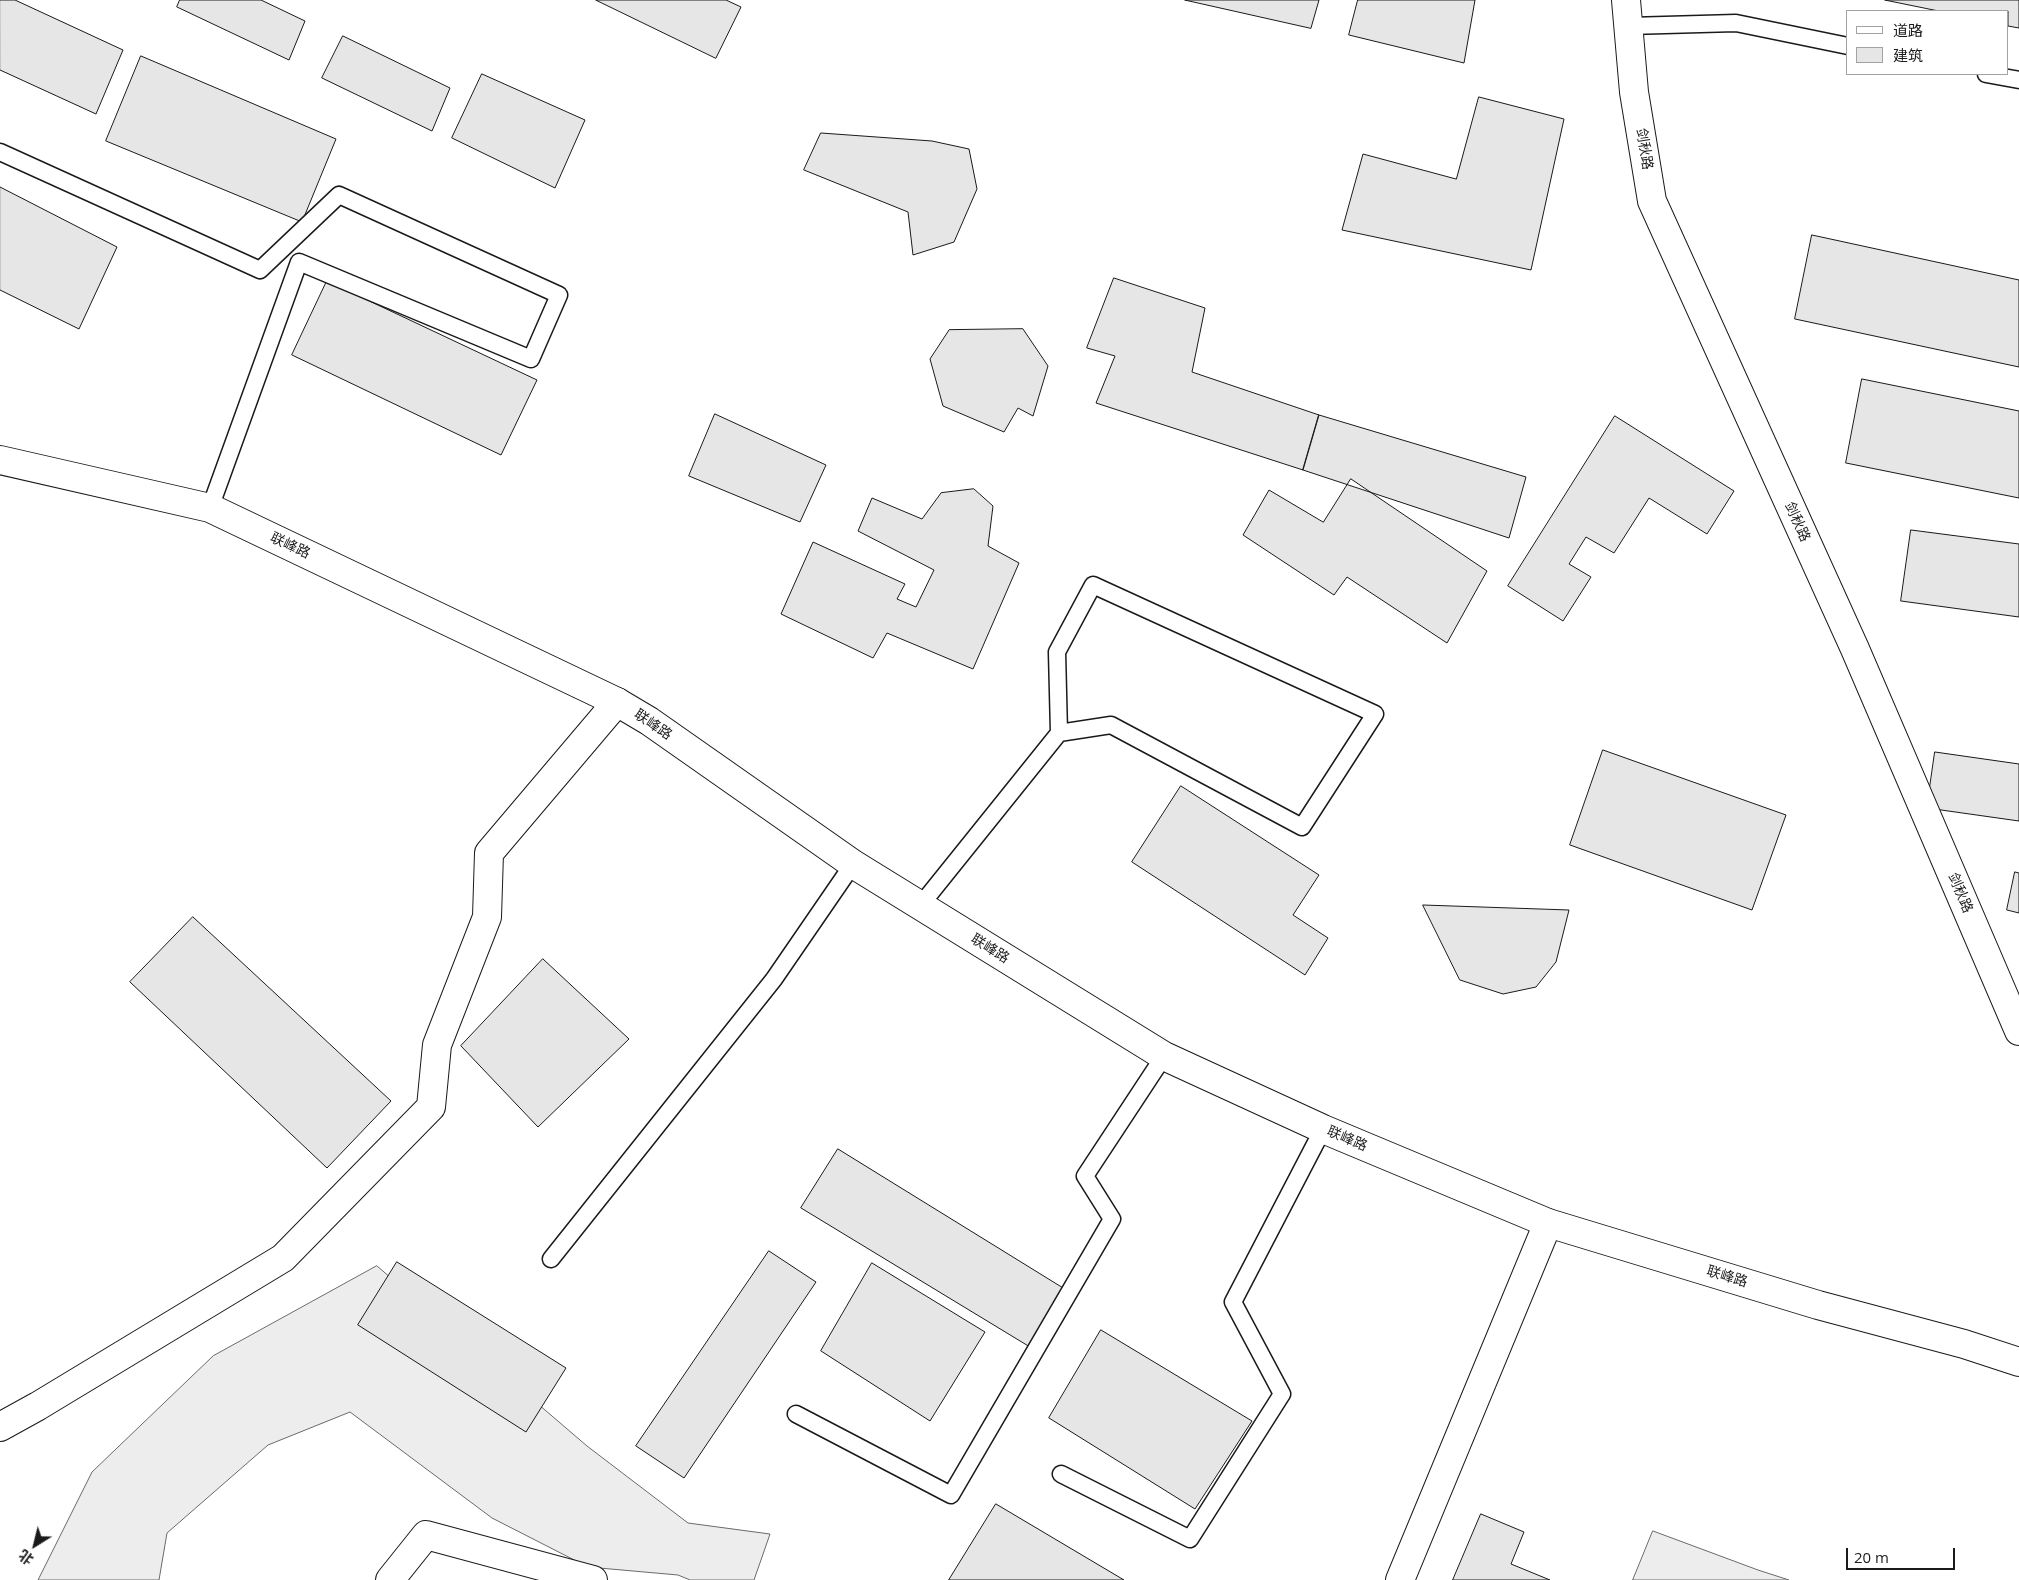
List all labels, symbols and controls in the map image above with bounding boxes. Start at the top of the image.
legend [1846,10,2009,75]
text: 道路 [1893,20,1923,40]
text: 建筑 [1893,45,1923,65]
street label: 剑秋路 [1632,127,1656,171]
street label: 剑秋路 [1781,499,1813,545]
street label: 联峰路 [267,530,313,562]
street label: 联峰路 [631,706,675,744]
street label: 剑秋路 [1944,870,1976,916]
street label: 联峰路 [968,931,1012,967]
street label: 联峰路 [1324,1123,1370,1155]
street label: 联峰路 [1704,1263,1750,1291]
north arrow [10,1520,60,1570]
scale bar [1849,1538,1958,1570]
text: 北 [15,1546,37,1569]
text: 20 m [1854,1547,1889,1567]

